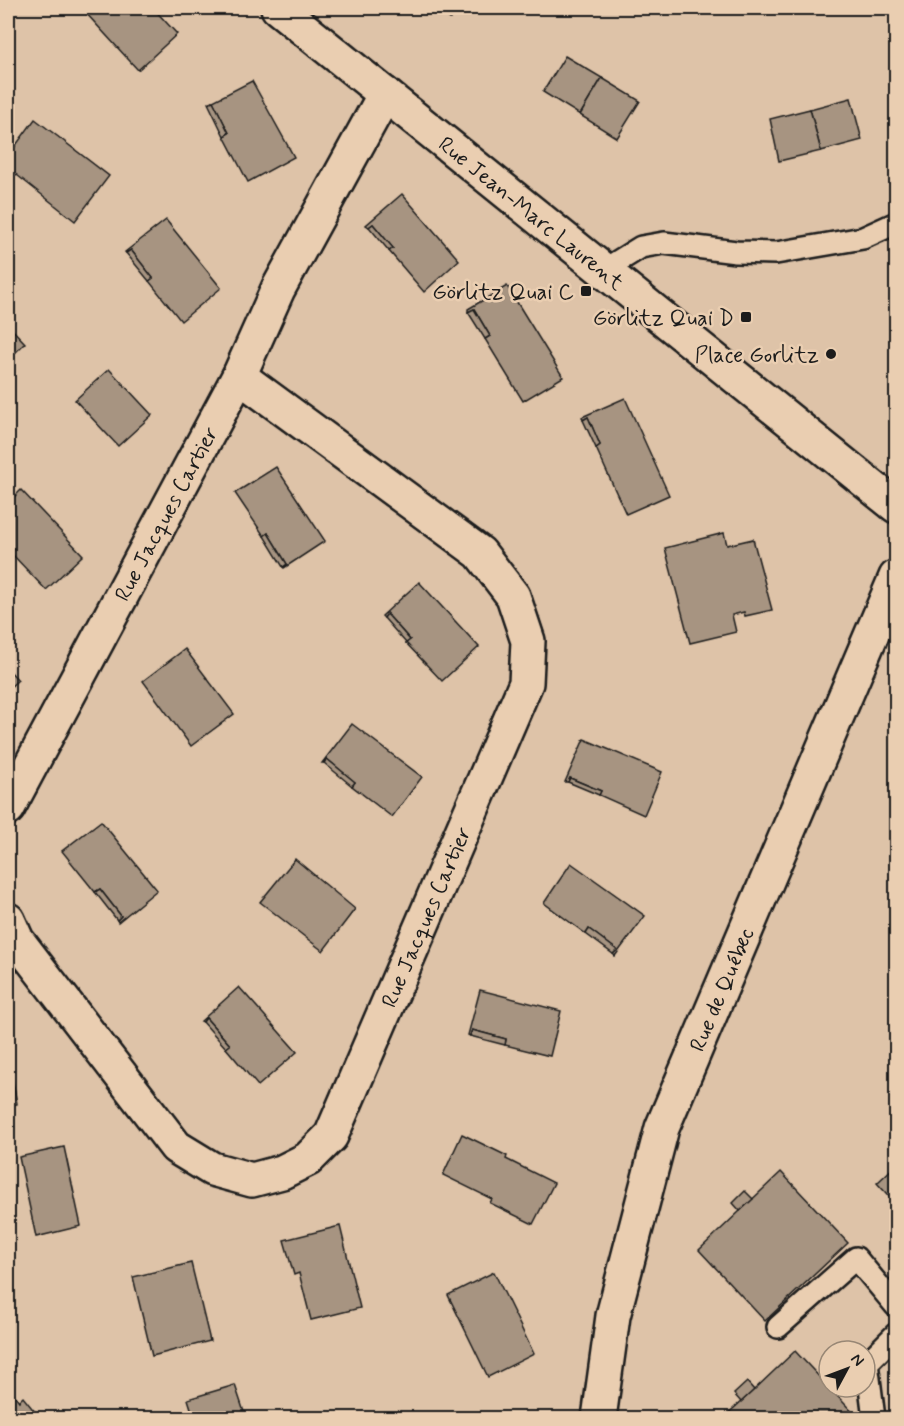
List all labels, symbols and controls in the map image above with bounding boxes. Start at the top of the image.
street label: Rue Jean-Marc Laurent [432,131,629,297]
place label: Görlitz Quai C [432,279,574,307]
marker: Görlitz Quai C [579,284,593,298]
place label: Görlitz Quai D [593,305,734,333]
marker: Görlitz Quai D [739,310,753,324]
place label: Place Gorlitz [695,342,819,370]
marker: Place Gorlitz [824,347,838,361]
street label: Rue Jacques Cartier [109,422,225,607]
street label: Rue Jacques Cartier [376,823,478,1012]
street label: Rue de Québec [684,924,761,1056]
north arrow [817,1339,877,1399]
text: N [846,1349,869,1371]

